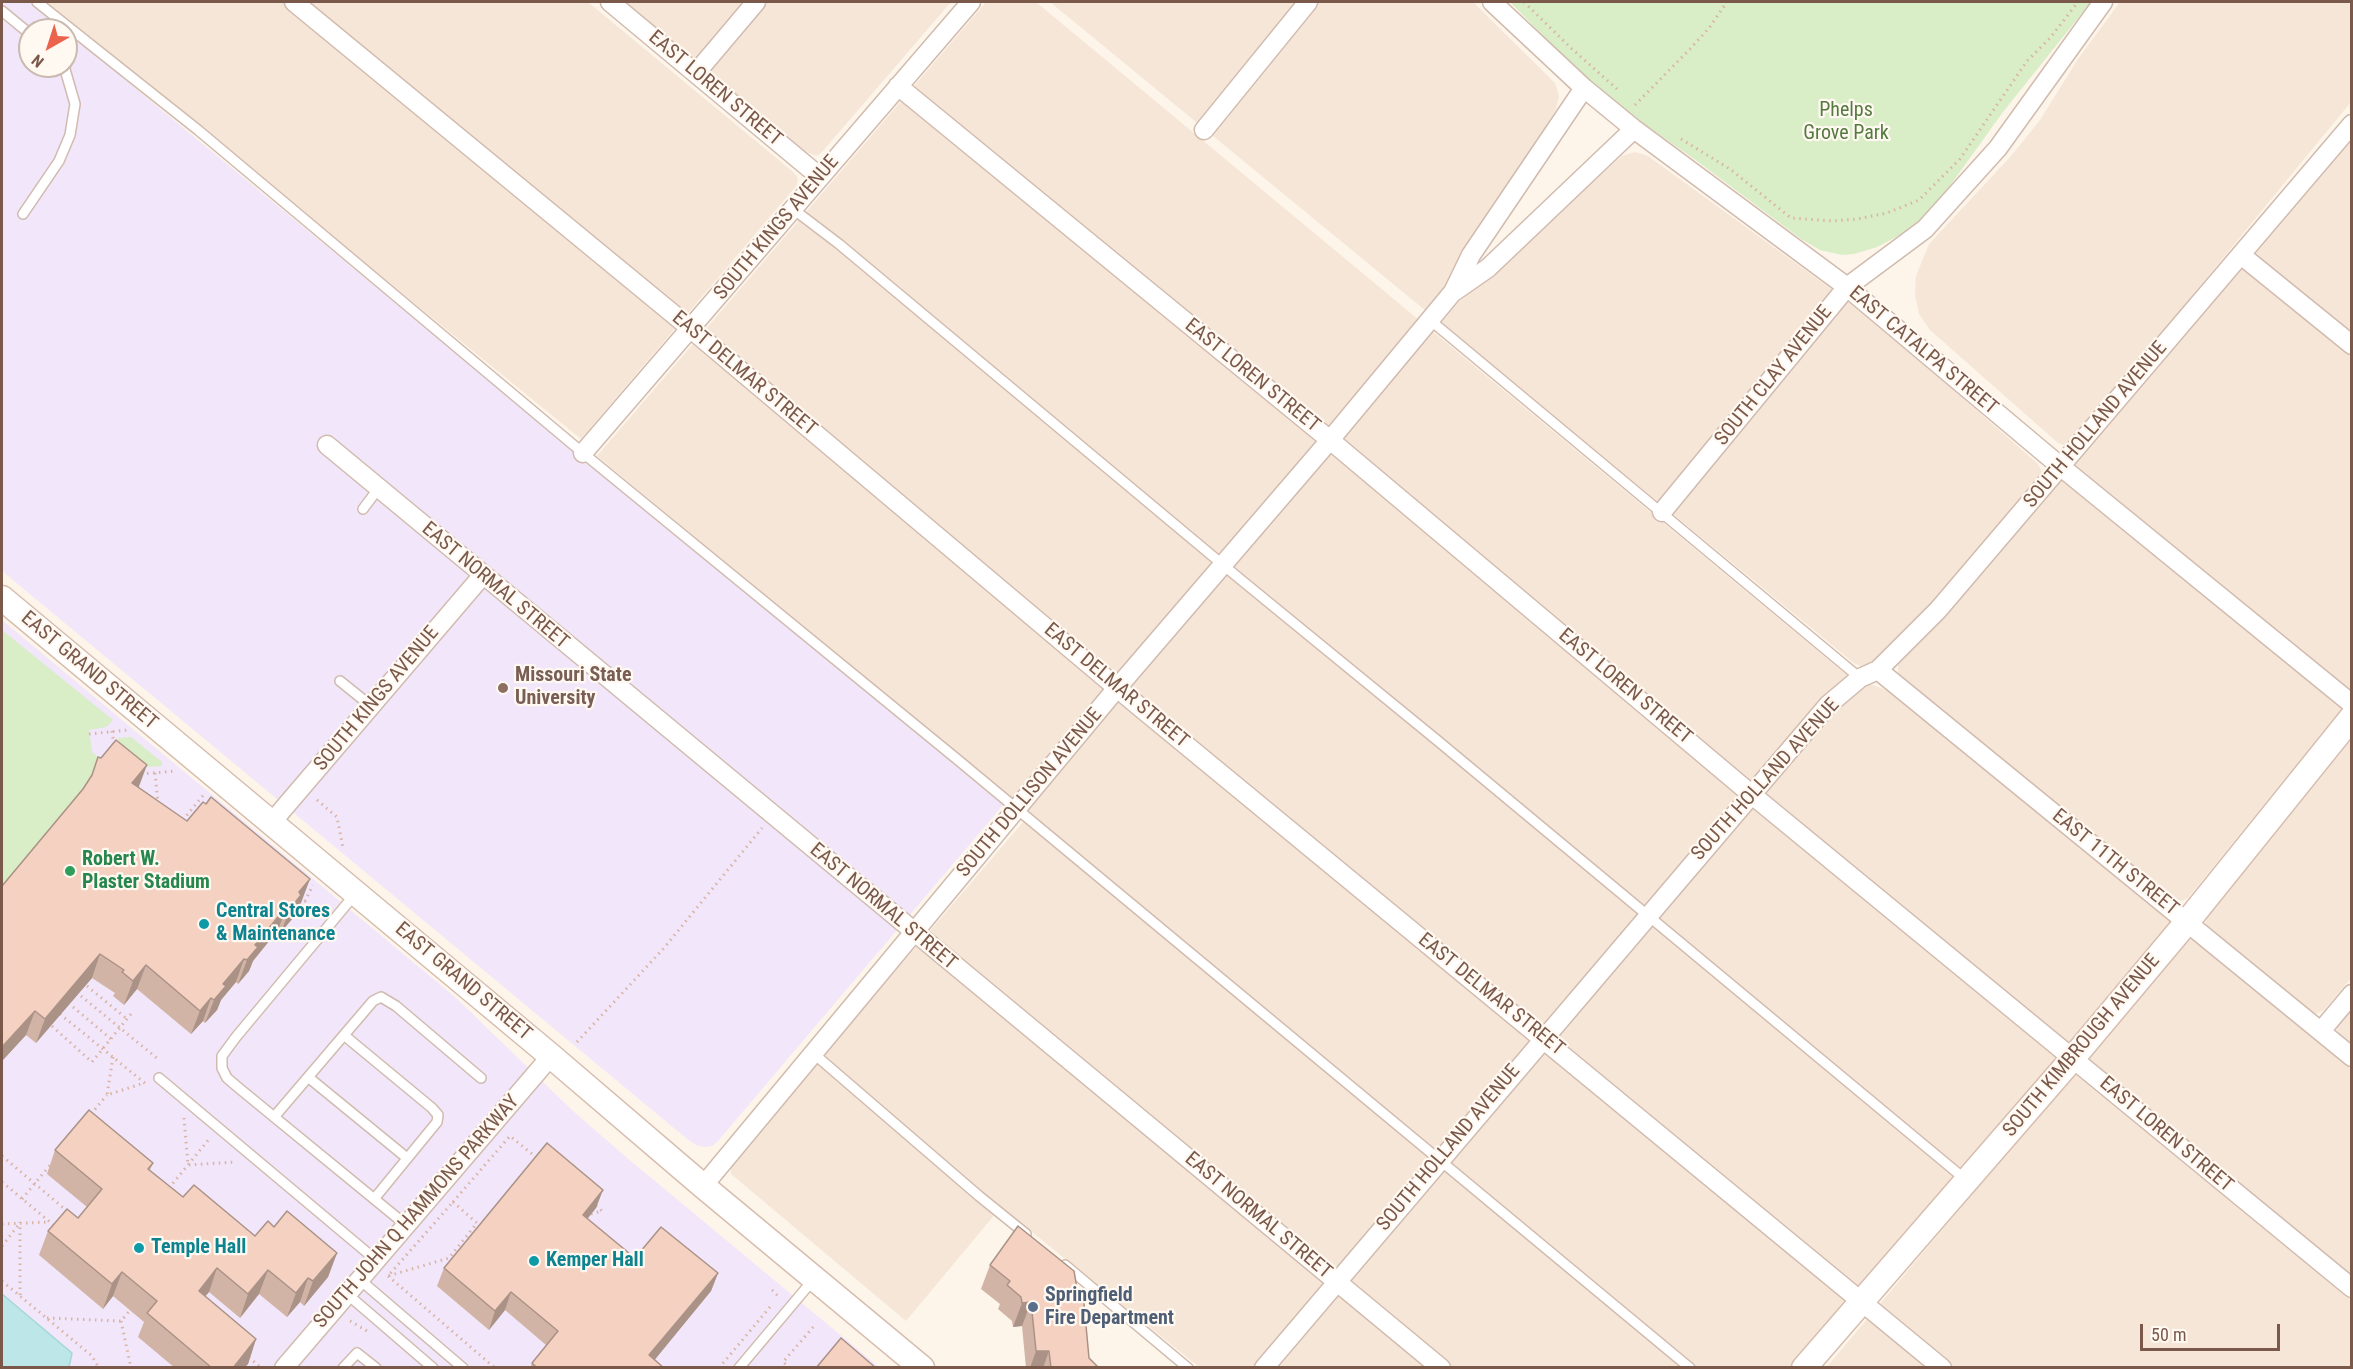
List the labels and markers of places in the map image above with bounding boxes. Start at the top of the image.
place label: Missouri State University [515,664,631,711]
marker: Missouri State University [496,681,510,695]
place label: Robert W. Plaster Stadium [82,848,210,895]
marker: Robert W. Plaster Stadium [63,864,77,878]
place label: Central Stores & Maintenance [216,900,335,947]
marker: Central Stores & Maintenance [197,917,211,931]
place label: Temple Hall [151,1236,246,1260]
marker: Temple Hall [132,1241,146,1255]
place label: Kemper Hall [546,1249,644,1273]
marker: Kemper Hall [527,1254,541,1268]
place label: Springfield Fire Department [1045,1284,1174,1331]
marker: Springfield Fire Department [1026,1300,1040,1314]

